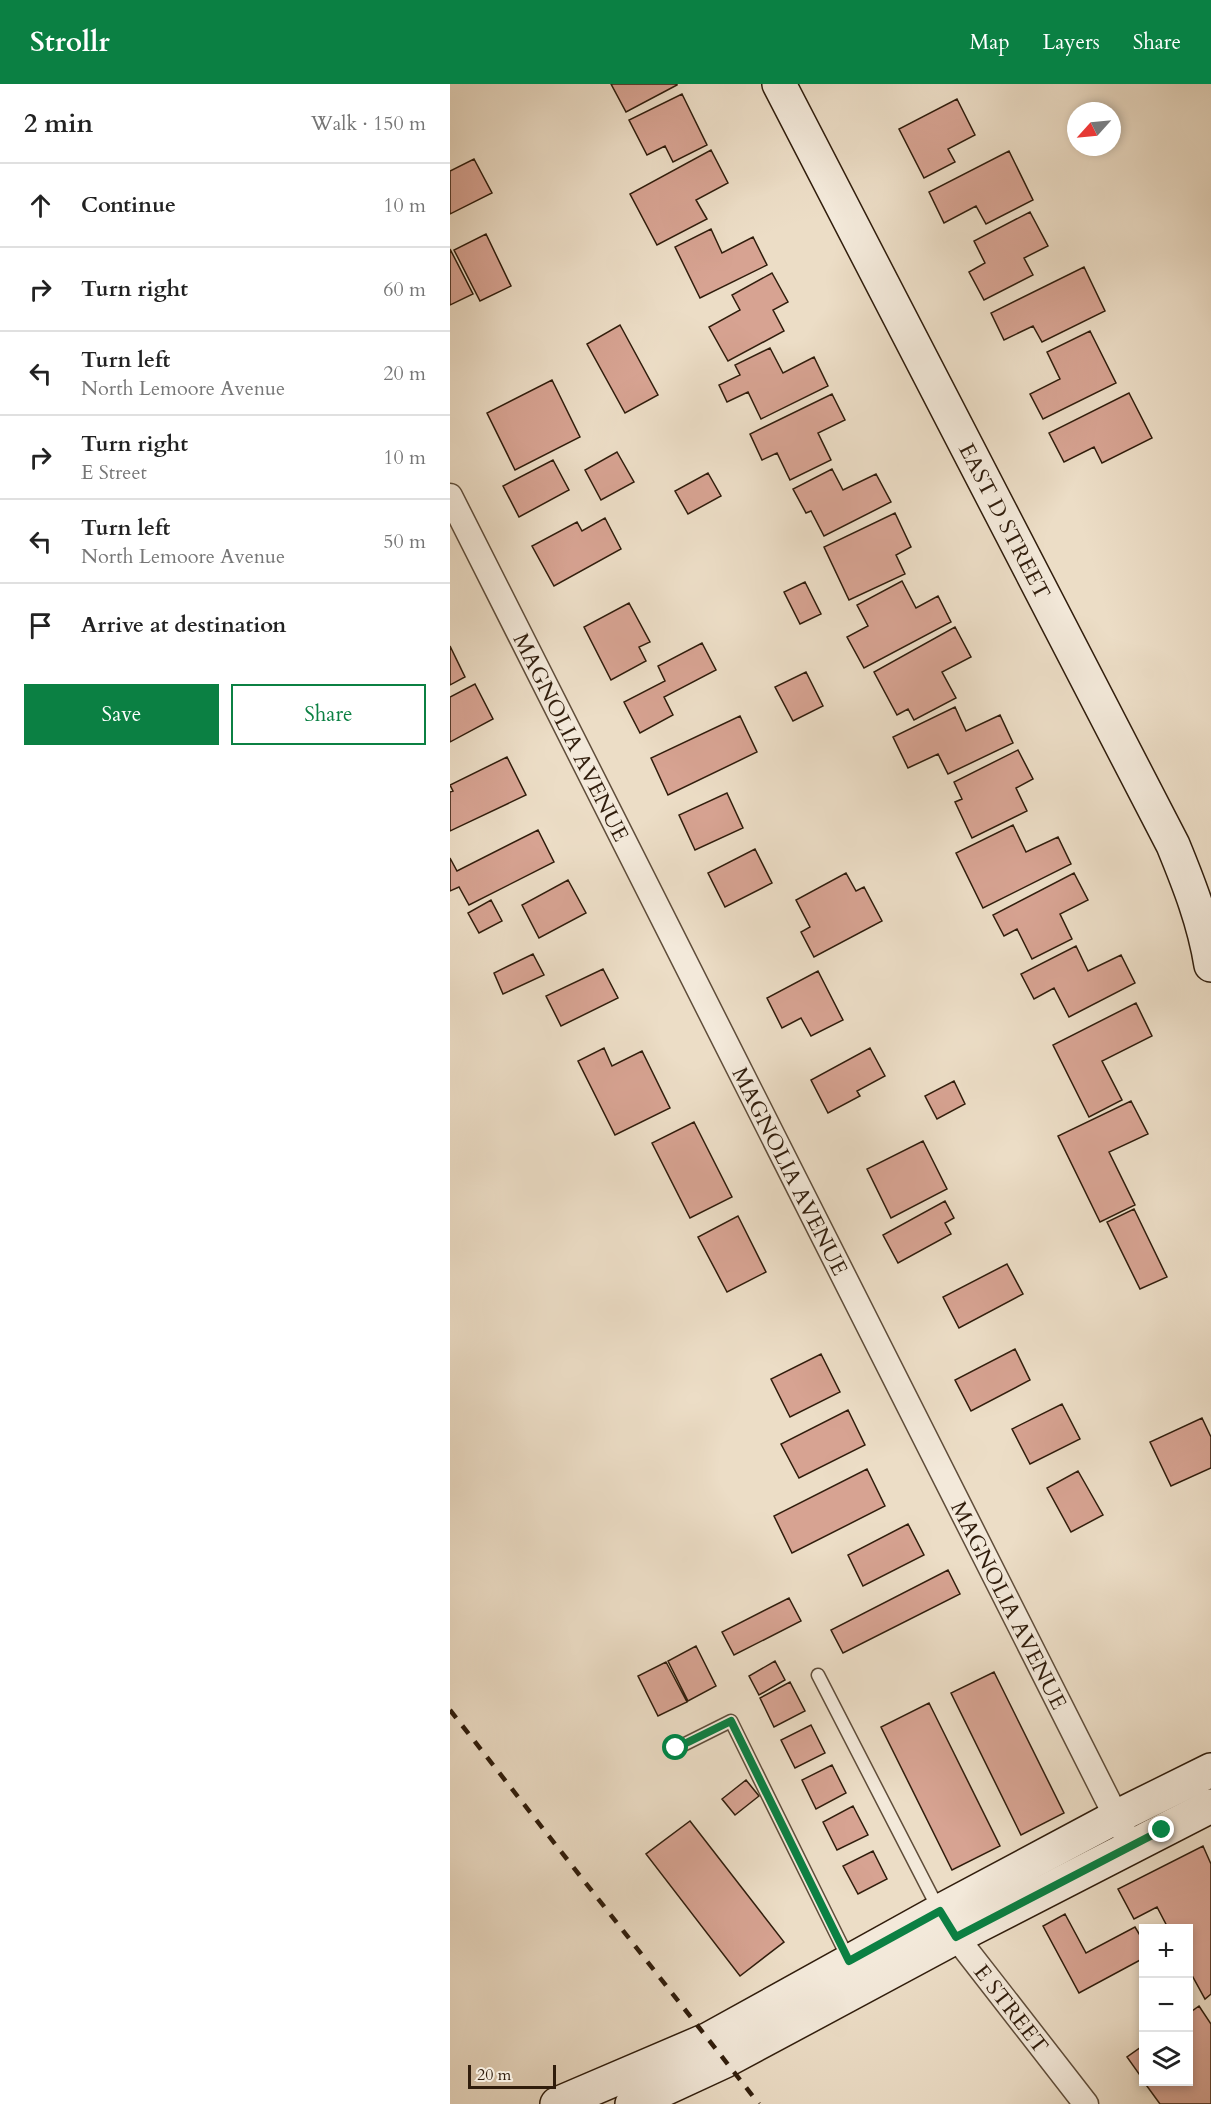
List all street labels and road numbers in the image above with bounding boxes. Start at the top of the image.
street label: EAST D STREET [951,438,1057,605]
street label: MAGNOLIA AVENUE [506,628,636,847]
street label: MAGNOLIA AVENUE [724,1062,855,1281]
street label: MAGNOLIA AVENUE [943,1496,1074,1715]
street label: E STREET [967,1958,1055,2060]

